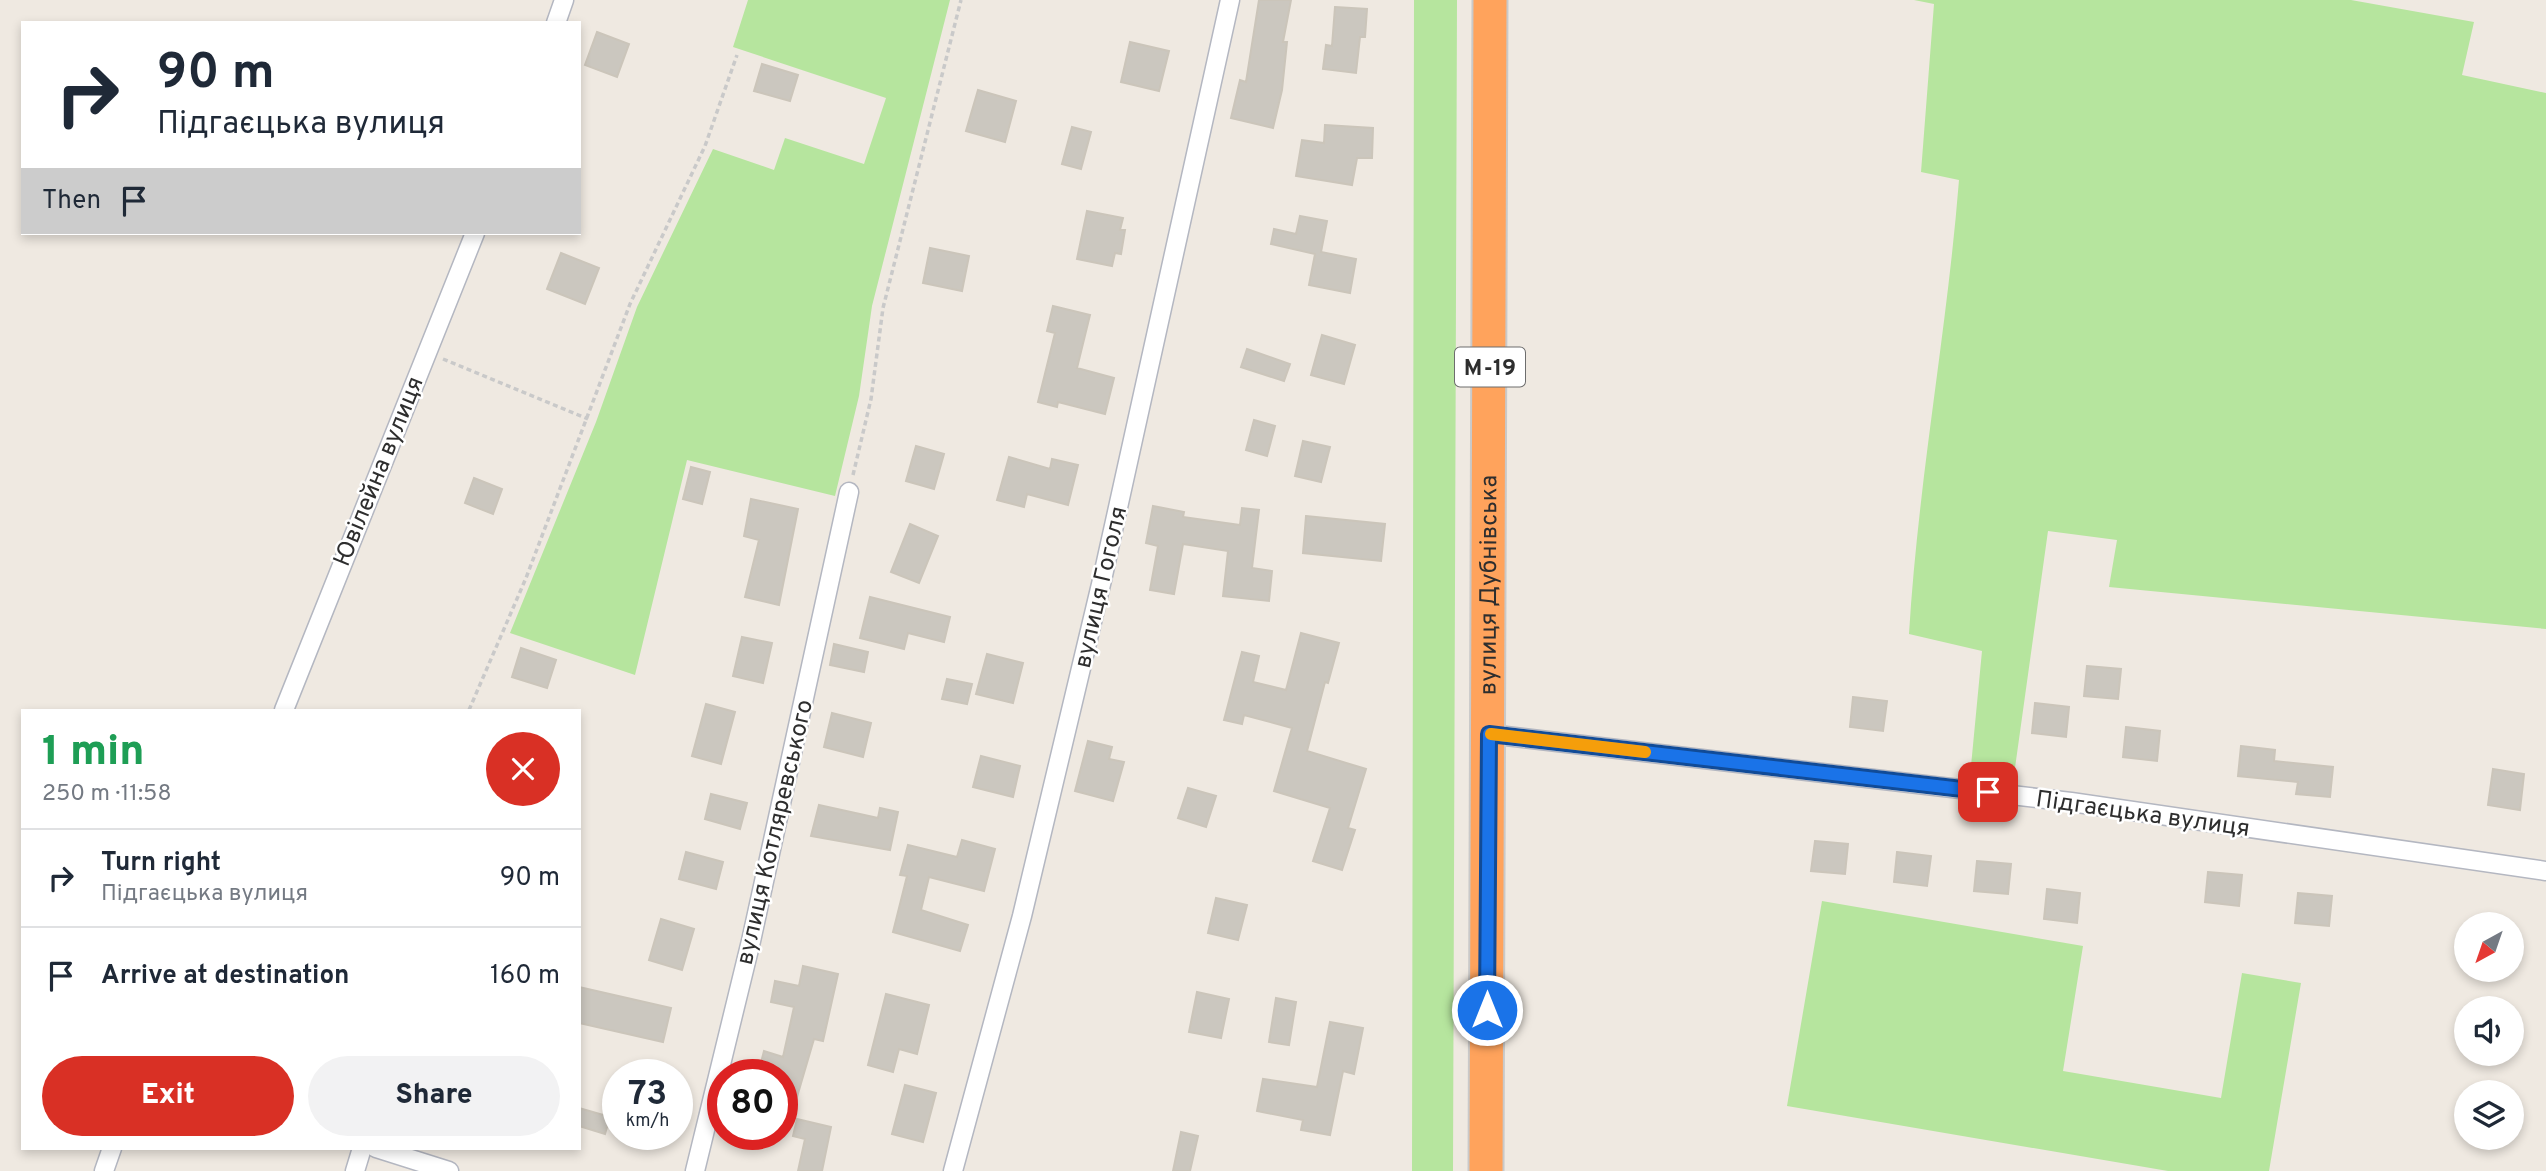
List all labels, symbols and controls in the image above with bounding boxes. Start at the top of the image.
text: 90 m [157,44,275,106]
icon: right [42,49,133,140]
text: Підгаєцька вулиця [157,105,445,145]
icon: arrive [115,182,153,220]
text: Then [42,185,101,218]
road number: М-19 [1455,348,1525,386]
street label: Ювілейна вулиця [328,372,432,571]
street label: вулиця Дубнівська [1475,475,1505,695]
street label: вулиця Гоголя [1069,504,1135,671]
street label: вулиця Котляревського [731,697,821,968]
text: 1 min [42,727,145,780]
button: close [486,732,560,806]
pin [1958,762,2018,822]
icon: arrive [1969,773,2007,811]
text: 250 m · 11:58 [42,780,171,809]
street label: Підгаєцька вулиця [2034,785,2252,845]
text: Turn right [101,847,221,880]
icon: right [42,859,80,897]
text: 90 m [500,862,560,895]
text: Підгаєцька вулиця [101,880,308,909]
north arrow [2454,912,2524,982]
map controls [2454,912,2524,1150]
icon: arrive [42,957,80,995]
text: Arrive at destination [101,960,349,993]
text: 160 m [490,960,560,993]
position arrow [1450,973,1524,1047]
button: sound [2454,996,2524,1066]
button: Exit [42,1056,294,1136]
button: Share [308,1056,560,1136]
speed limit sign: 80 [707,1059,798,1150]
text: 73 [628,1073,667,1117]
button: layers [2454,1080,2524,1150]
text: km/h [626,1110,669,1133]

